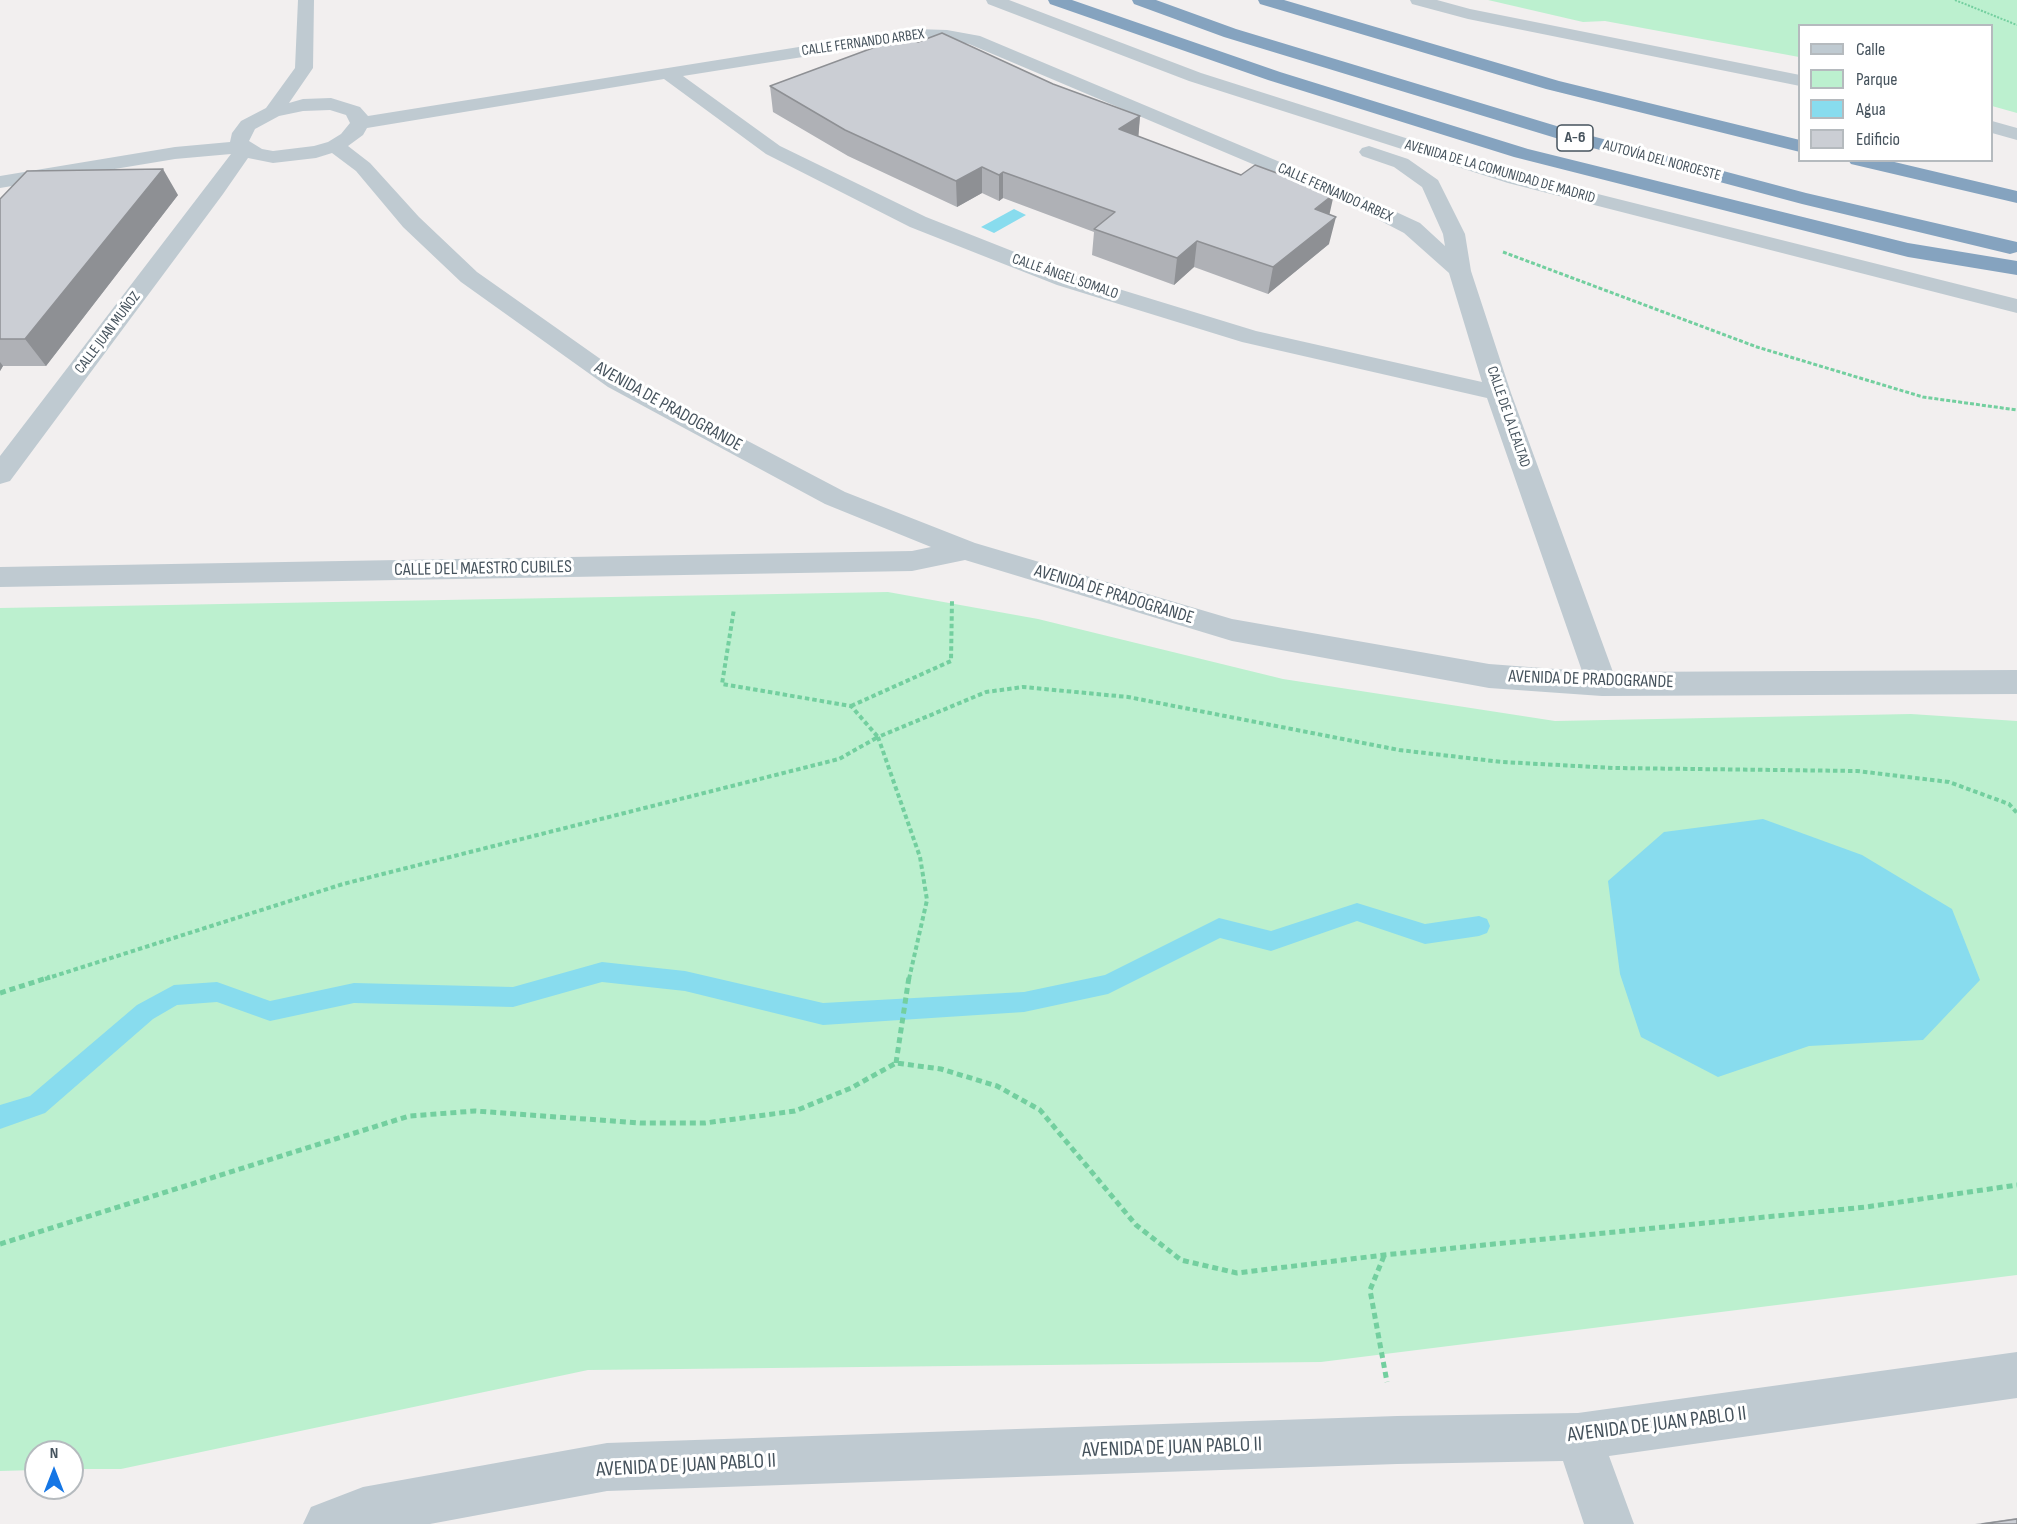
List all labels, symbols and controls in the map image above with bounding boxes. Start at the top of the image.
legend [1798,24,1993,162]
street label: CALLE FERNANDO ARBEX [800,25,926,61]
text: Calle [1856,39,1885,60]
text: Parque [1856,69,1897,90]
text: Agua [1856,99,1886,120]
road number: A-6 [1557,125,1593,151]
text: Edificio [1856,129,1900,150]
street label: AVENIDA DE LA COMUNIDAD DE MADRID [1403,136,1597,208]
street label: AUTOVÍA DEL NOROESTE [1601,137,1723,185]
street label: CALLE FERNANDO ARBEX [1275,160,1395,226]
street label: CALLE ÁNGEL SOMALO [1010,250,1120,304]
street label: CALLE JUAN MUÑOZ [71,289,145,377]
street label: AVENIDA DE PRADOGRANDE [590,357,746,457]
street label: CALLE DE LA LEALTAD [1482,364,1534,470]
street label: CALLE DEL MAESTRO CUBILES [394,557,572,581]
street label: AVENIDA DE PRADOGRANDE [1032,560,1196,630]
street label: AVENIDA DE PRADOGRANDE [1508,666,1674,694]
street label: AVENIDA DE JUAN PABLO II [1566,1402,1748,1448]
street label: AVENIDA DE JUAN PABLO II [1082,1432,1262,1464]
north arrow [24,1440,84,1500]
text: N [50,1444,58,1463]
street label: AVENIDA DE JUAN PABLO II [595,1449,777,1483]

